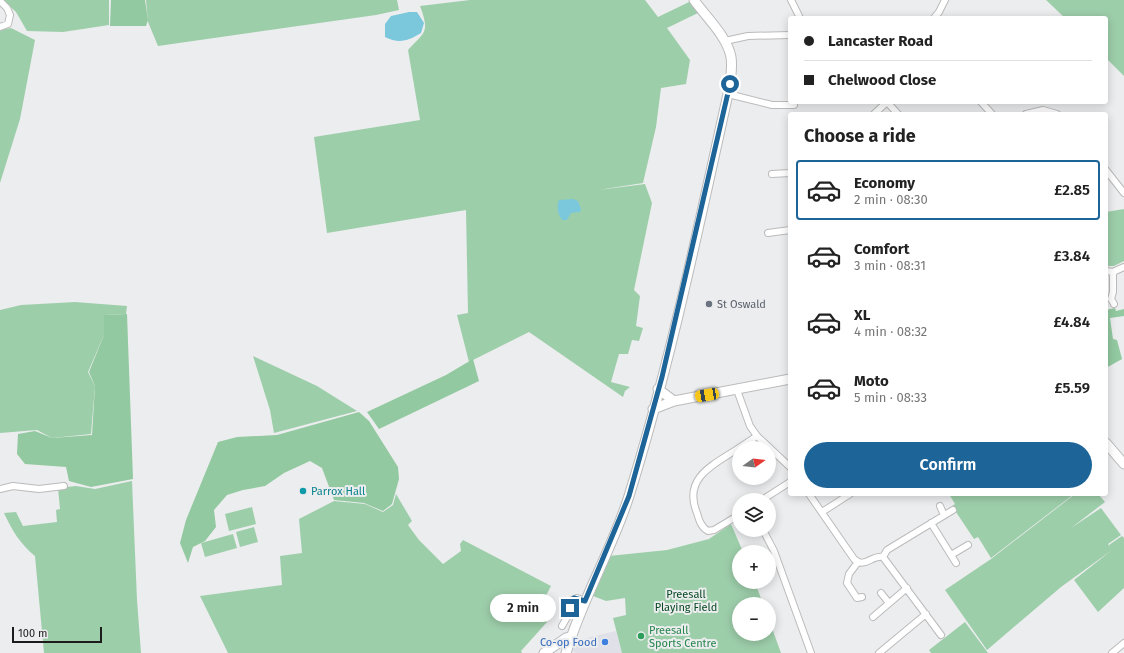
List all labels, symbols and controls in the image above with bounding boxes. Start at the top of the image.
text: Lancaster Road [828,32,933,50]
text: Chelwood Close [828,71,936,89]
route start [721,75,739,93]
text: Choose a ride [804,125,916,147]
icon: car [806,172,842,208]
text: Economy [854,174,915,192]
text: £2.85 [1054,181,1090,199]
text: 2 min · 08:30 [854,192,928,207]
icon: car [806,238,842,274]
text: Comfort [854,240,910,258]
text: £3.84 [1054,247,1090,265]
text: 3 min · 08:31 [854,258,926,273]
place label: St Oswald [717,298,766,311]
marker: St Oswald [704,299,714,309]
icon: car [806,304,842,340]
text: XL [854,306,870,324]
text: £4.84 [1054,313,1090,331]
text: 4 min · 08:32 [854,324,927,339]
icon: car [806,370,842,406]
text: Moto [854,372,889,390]
text: £5.59 [1055,379,1090,397]
car [694,387,720,403]
text: 5 min · 08:33 [854,390,927,405]
north arrow [732,441,776,485]
map controls [732,441,776,641]
button: Confirm [804,442,1092,488]
place label: Parrox Hall [311,485,365,498]
marker: Parrox Hall [298,486,308,496]
button: layers [732,493,776,537]
button: + [732,545,776,589]
park label: Preesall Playing Field [655,588,717,614]
callout: 2 min [490,594,556,622]
button: − [732,597,776,641]
route end [561,599,579,617]
text: 2 min [507,600,539,615]
place label: Preesall Sports Centre [649,624,717,650]
scale bar [12,625,102,644]
text: 100 m [18,627,47,640]
marker: Preesall Sports Centre [636,631,646,641]
place label: Co-op Food [540,636,597,649]
marker: Co-op Food [600,637,610,647]

